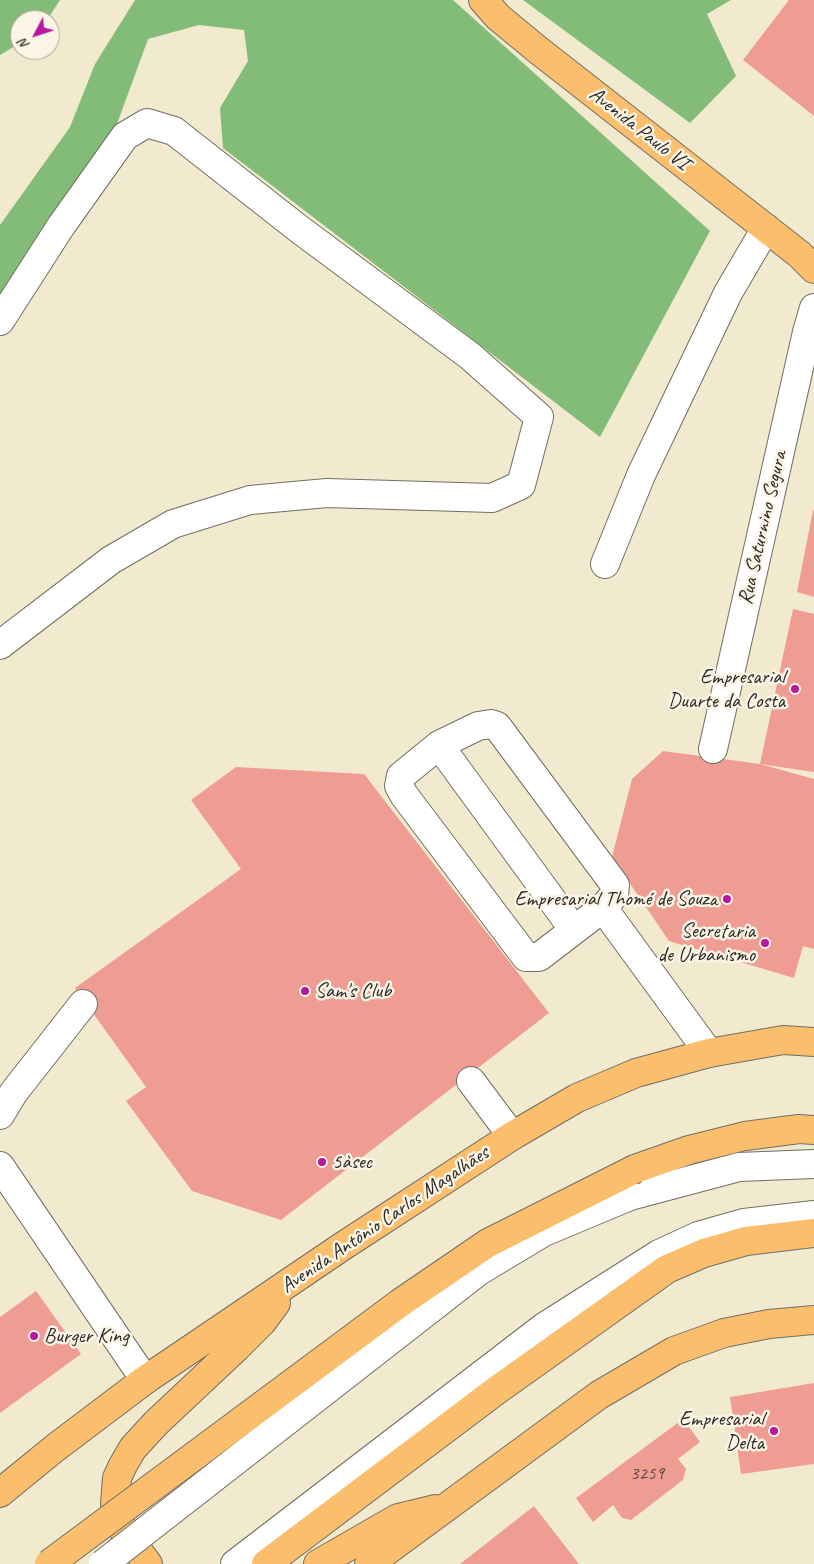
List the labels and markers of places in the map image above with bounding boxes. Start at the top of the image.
place label: Empresarial Duarte da Costa [668,664,785,714]
marker: Empresarial Duarte da Costa [789,683,801,695]
place label: Empresarial Thomé de Souza [514,886,717,912]
marker: Empresarial Thomé de Souza [721,893,733,905]
place label: Secretaria de Urbanismo [658,918,755,968]
marker: Secretaria de Urbanismo [759,937,771,949]
place label: Sam's Club [315,978,391,1004]
marker: Sam's Club [299,985,311,997]
place label: 5àsec [332,1149,372,1175]
marker: 5àsec [316,1156,328,1168]
place label: Burger King [44,1323,129,1349]
marker: Burger King [28,1330,40,1342]
place label: Empresarial Delta [679,1406,764,1456]
marker: Empresarial Delta [768,1425,780,1437]

